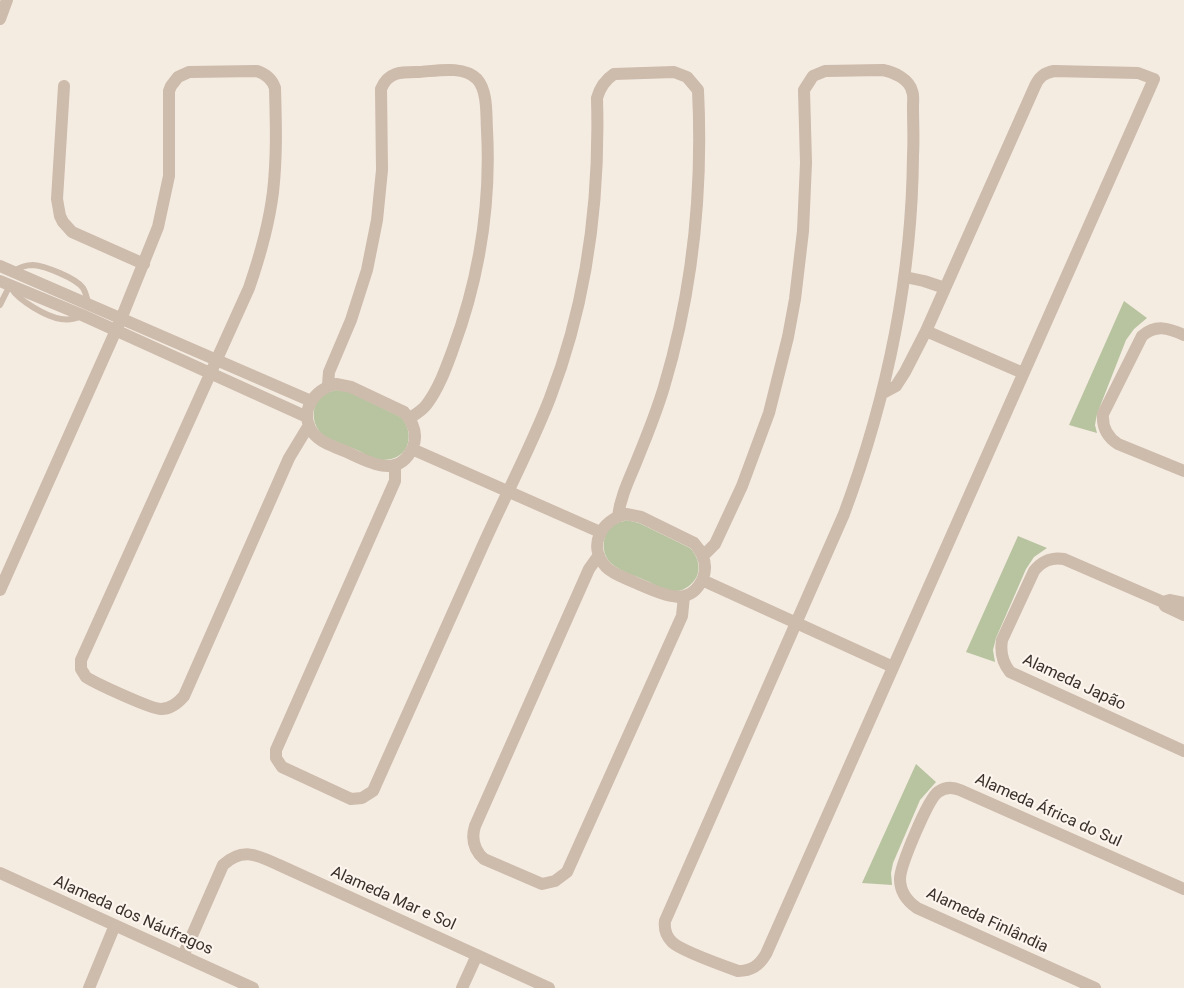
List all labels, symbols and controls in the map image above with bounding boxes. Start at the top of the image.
street label: Alameda Japão [1019,651,1129,715]
street label: Alameda África do Sul [972,770,1124,852]
street label: Alameda Mar e Sol [328,863,458,935]
street label: Alameda dos Náufragos [50,872,216,960]
street label: Alameda Finlândia [923,884,1051,958]

